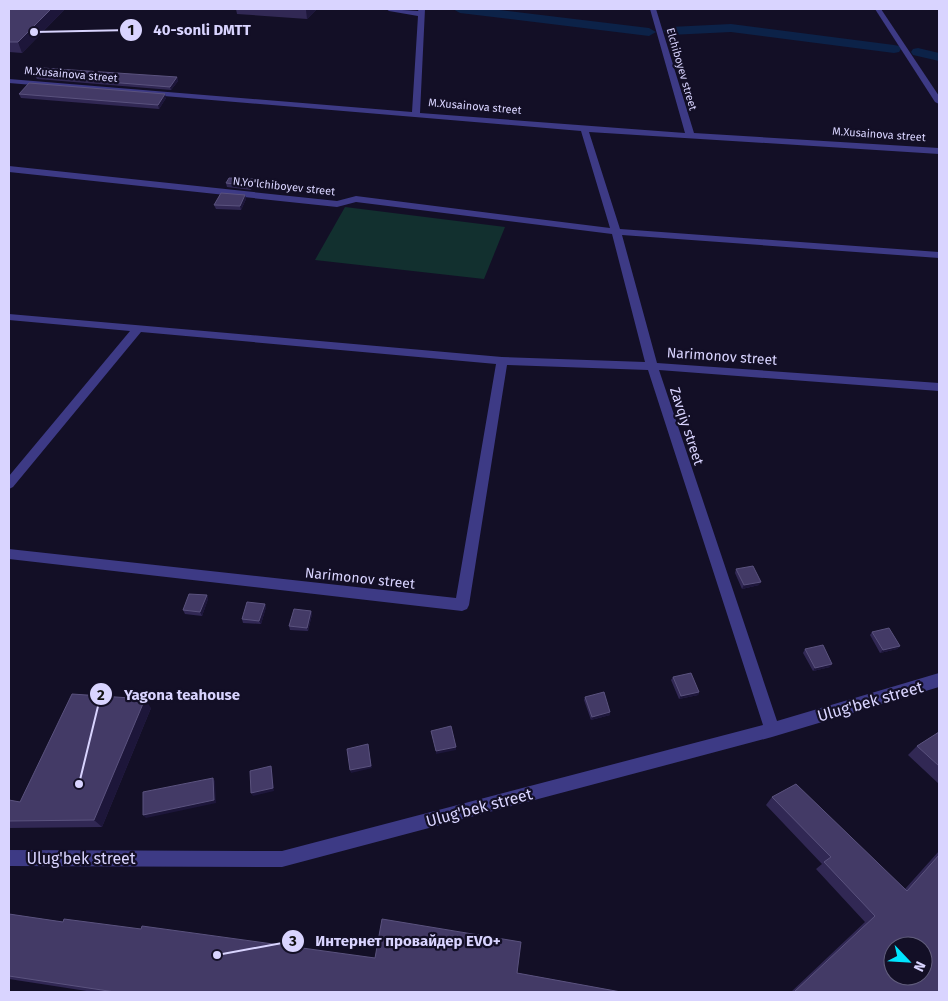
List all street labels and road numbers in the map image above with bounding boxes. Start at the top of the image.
street label: Elchiboyev street [664,26,700,112]
street label: M.Xusainova street [24,64,118,85]
street label: M.Xusainova street [428,96,522,117]
street label: M.Xusainova street [832,125,926,144]
street label: N.Yo'lchiboyev street [232,175,336,198]
street label: Narimonov street [666,344,779,369]
street label: Zavqiy street [666,385,707,468]
street label: Narimonov street [304,564,417,593]
street label: Ulug'bek street [815,677,925,726]
street label: Ulug'bek street [424,784,535,831]
street label: Ulug'bek street [26,849,136,868]

